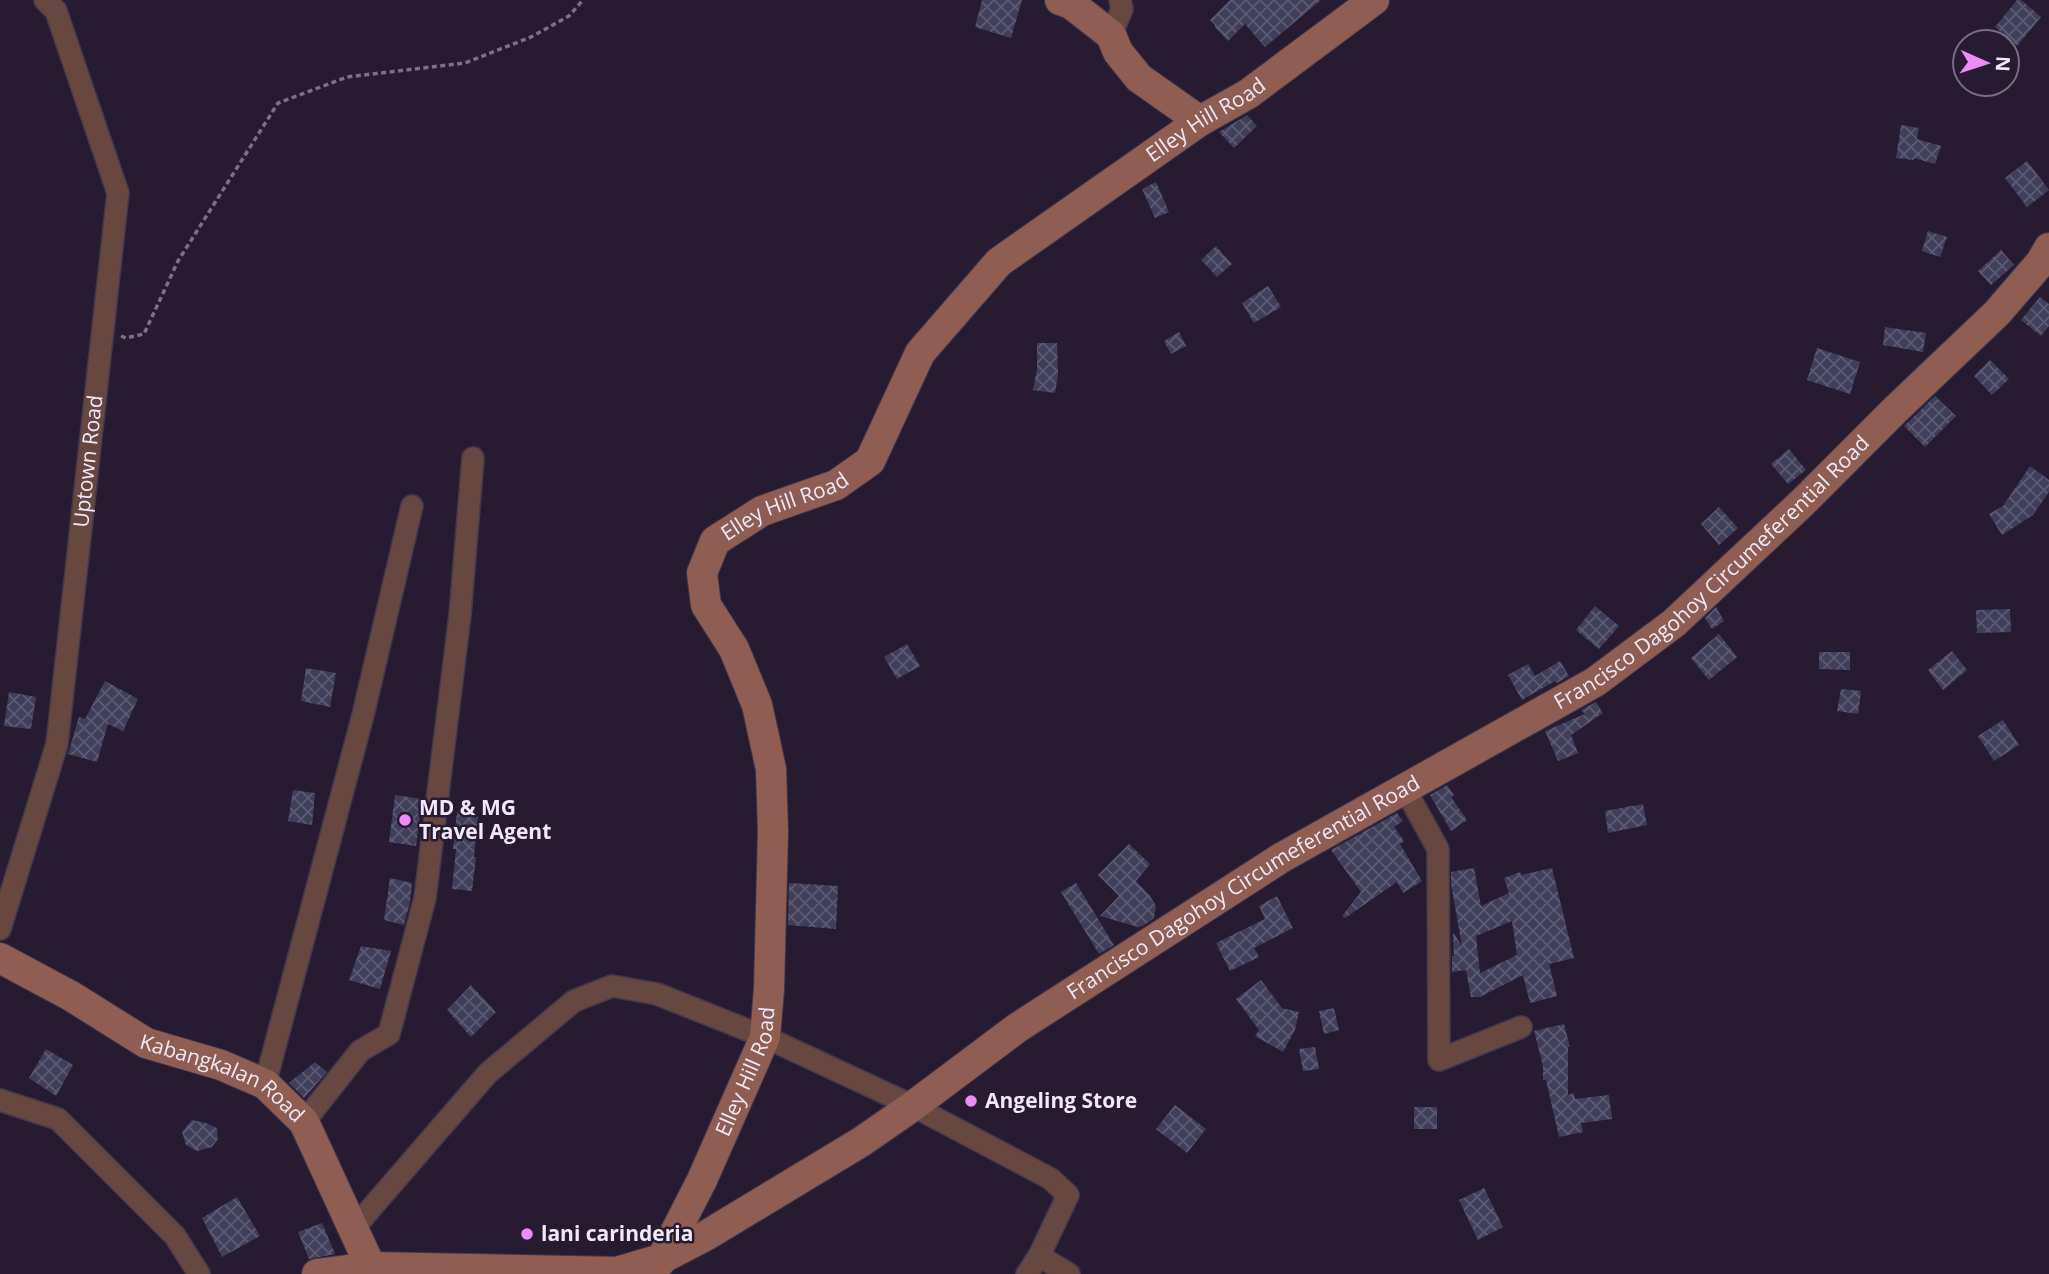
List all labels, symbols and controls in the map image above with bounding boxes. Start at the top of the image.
north arrow [1951,28,2021,98]
text: N [1990,55,2016,72]
street label: Elley Hill Road [1140,71,1271,168]
street label: Uptown Road [66,394,109,529]
street label: Francisco Dagohoy Circumeferential Road [1549,429,1875,715]
street label: Elley Hill Road [715,465,854,547]
street label: Francisco Dagohoy Circumeferential Road [1061,768,1424,1005]
place label: MD & MG Travel Agent [419,793,551,845]
marker: MD & MG Travel Agent [397,812,413,828]
street label: Elley Hill Road [708,1006,780,1140]
street label: Kabangkalan Road [137,1027,311,1128]
place label: Angeling Store [985,1086,1137,1114]
marker: Angeling Store [963,1093,979,1109]
place label: lani carinderia [541,1219,693,1247]
marker: lani carinderia [519,1226,535,1242]

